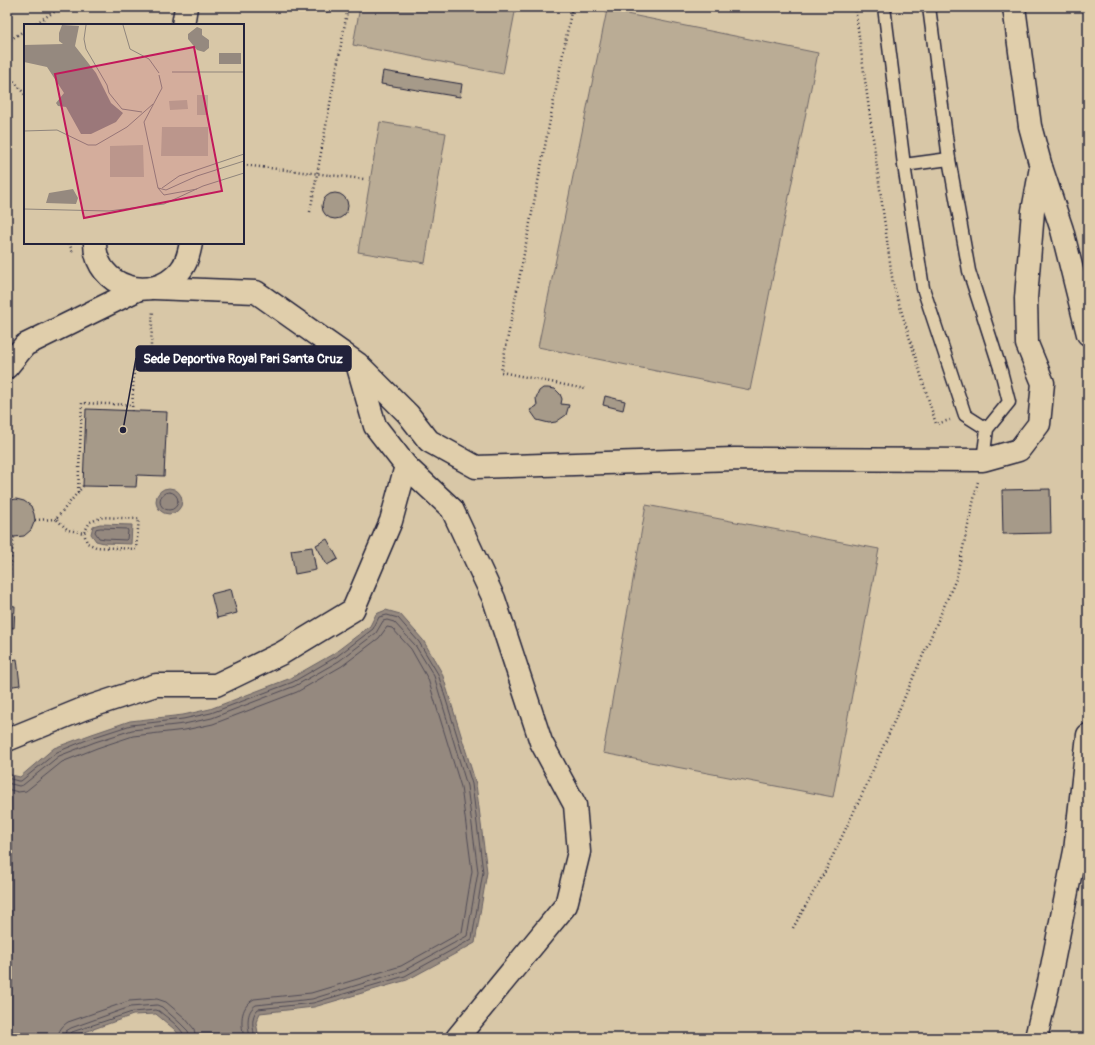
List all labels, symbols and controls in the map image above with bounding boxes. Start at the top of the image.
inset map [24,24,244,244]
callout: Sede Deportiva Royal Pari Santa Cruz [136,346,351,371]
text: Sede Deportiva Royal Pari Santa Cruz [143,351,343,367]

